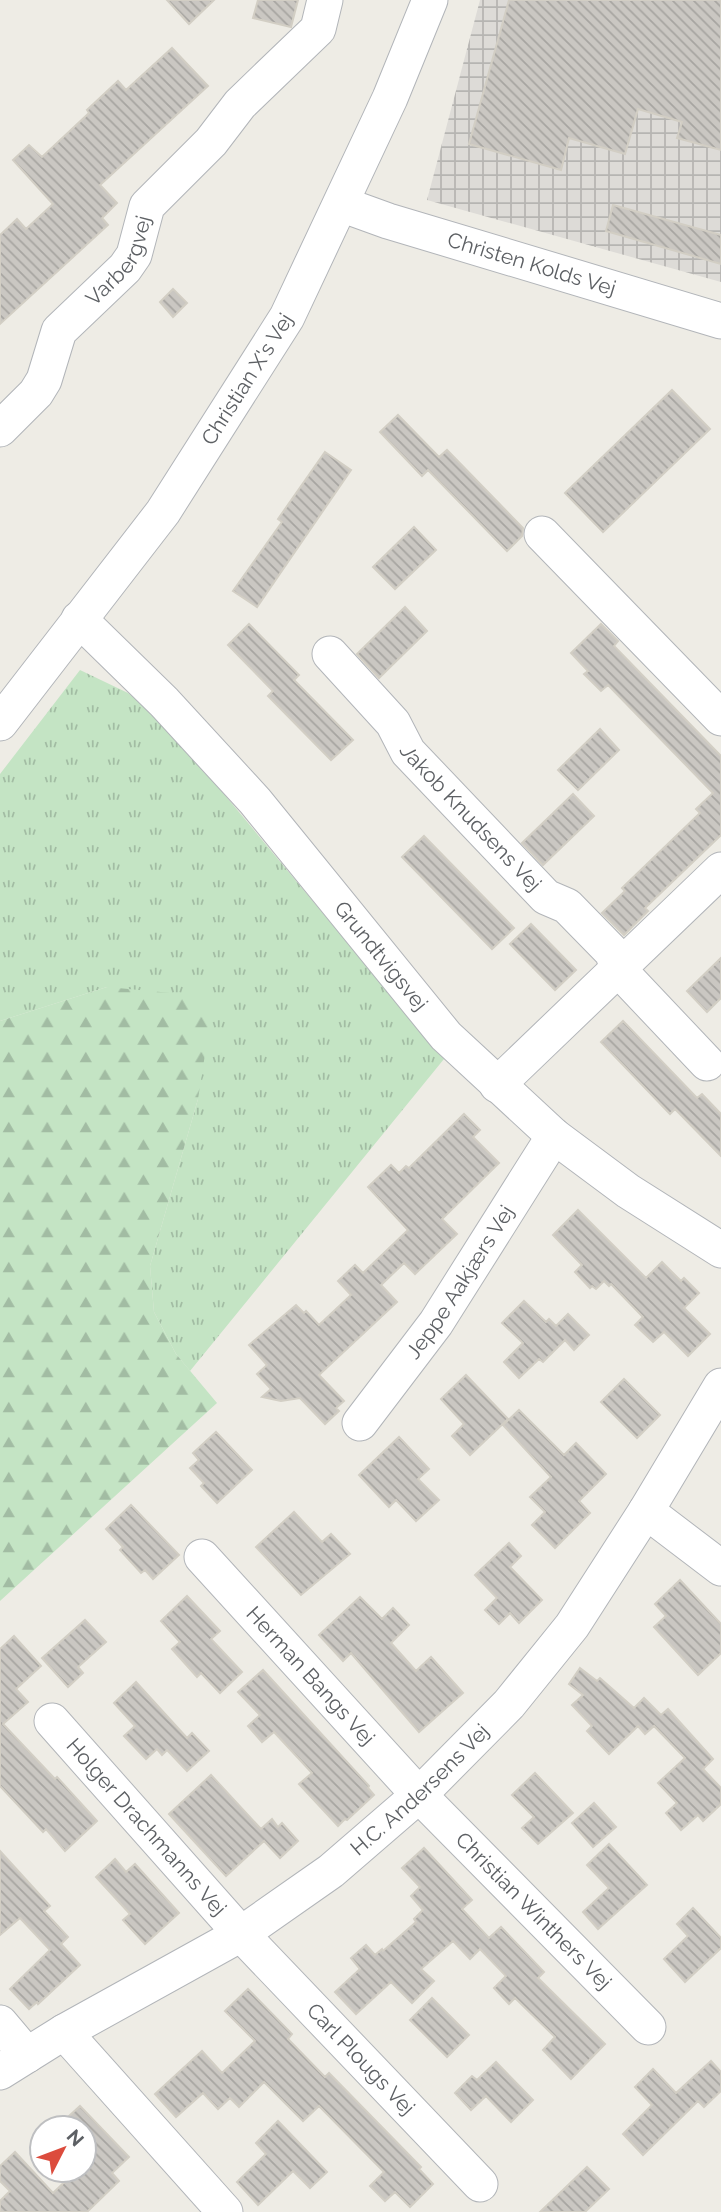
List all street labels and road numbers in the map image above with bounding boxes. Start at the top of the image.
street label: Varbergvej [80,213,156,311]
street label: Christen Kolds Vej [445,227,619,301]
street label: Christian X's Vej [196,308,298,449]
street label: Jakob Knudsens Vej [395,741,547,896]
street label: Grundtvigsvej [329,896,433,1015]
street label: Jeppe Aakjærs Vej [400,1201,519,1363]
street label: Herman Bangs Vej [241,1601,380,1750]
street label: H.C. Andersens Vej [345,1719,494,1861]
street label: Holger Drachmanns Vej [61,1733,232,1921]
street label: Christian Winthers Vej [451,1827,617,1995]
street label: Carl Plougs Vej [302,1998,420,2120]

